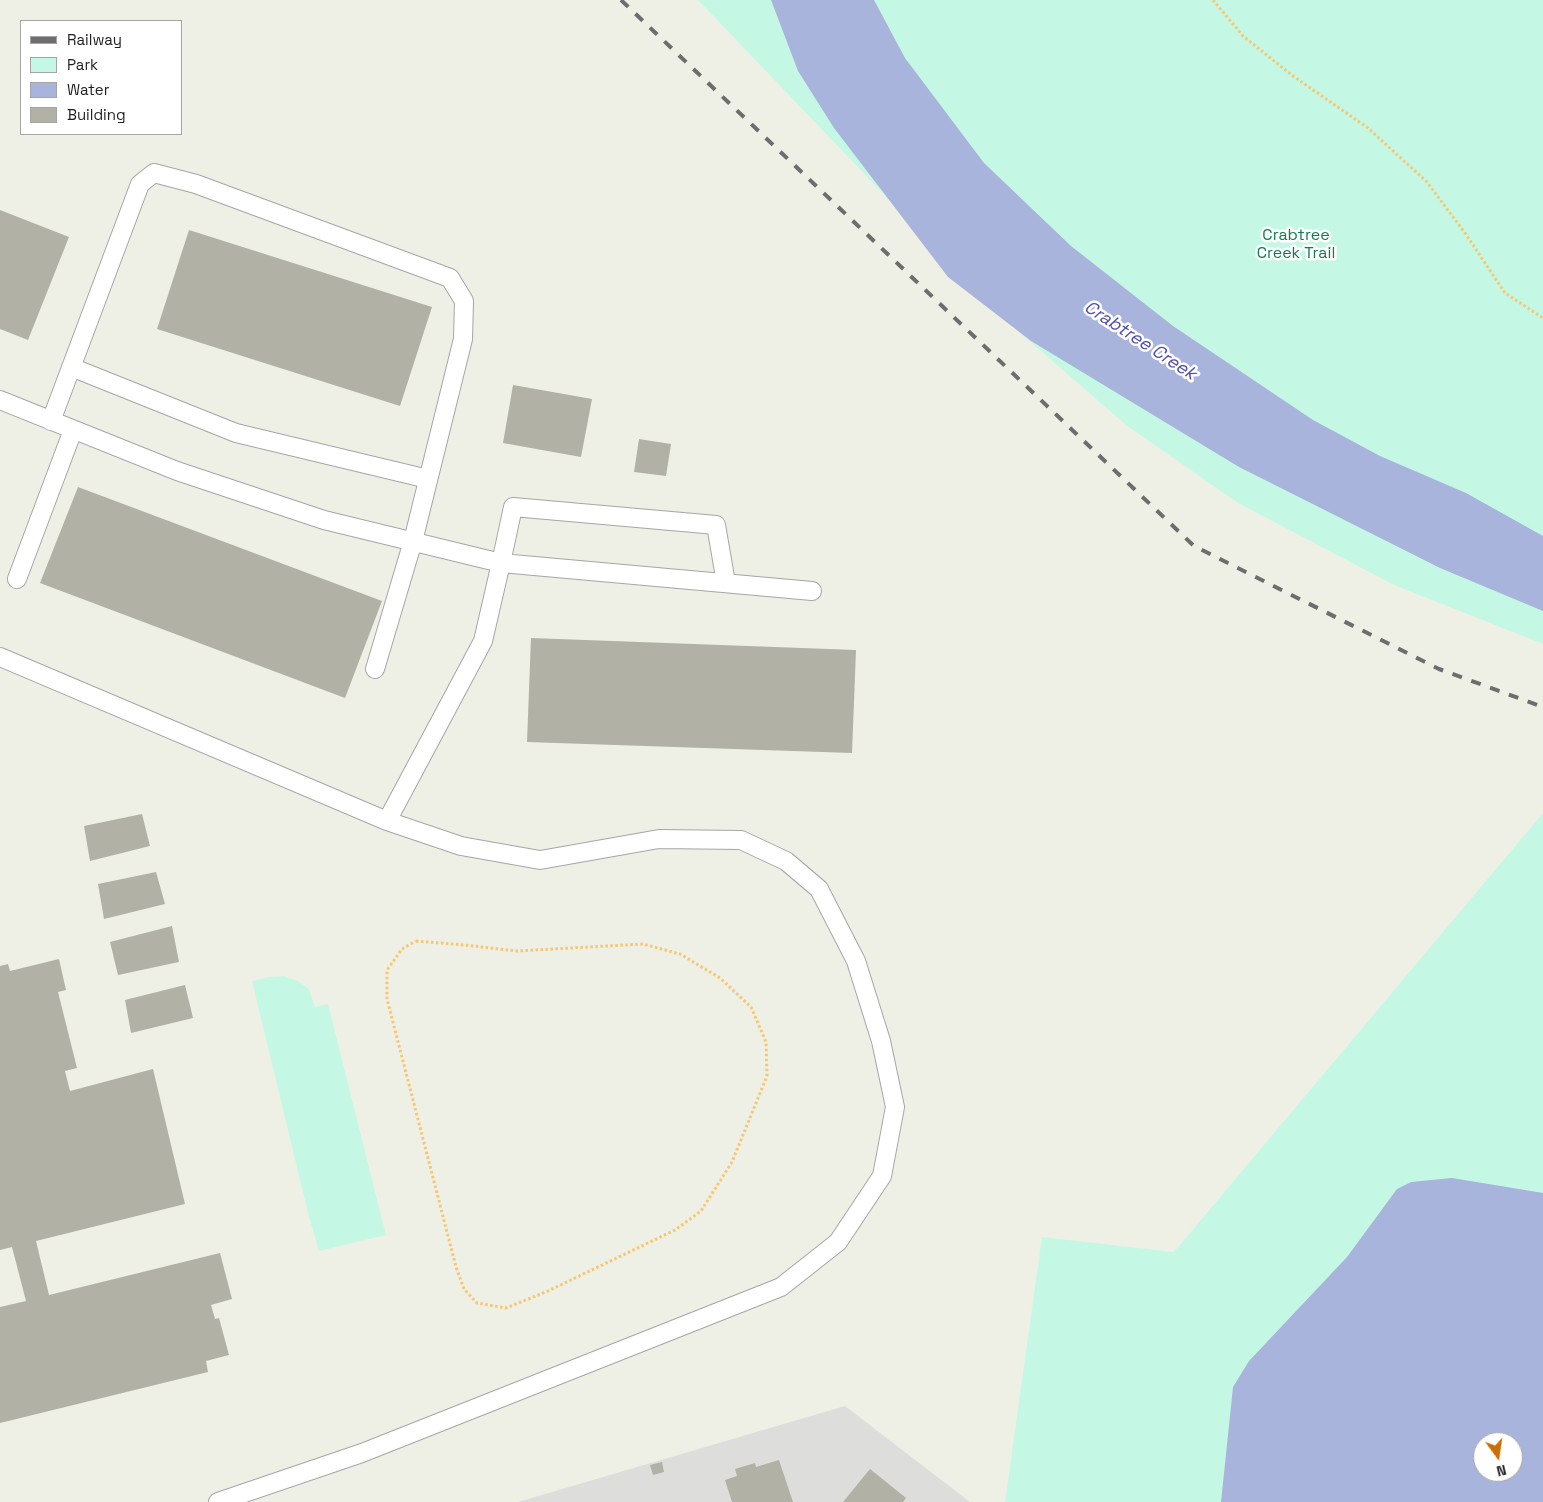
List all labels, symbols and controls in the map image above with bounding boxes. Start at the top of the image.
legend [20,20,182,135]
text: Railway [67,30,122,49]
text: Park [67,55,98,74]
text: Water [67,80,109,99]
text: Building [67,105,126,124]
park label: Crabtree Creek Trail [1257,226,1335,264]
water label: Crabtree Creek [1080,297,1200,385]
north arrow [1473,1432,1523,1482]
text: N [1495,1461,1508,1480]

